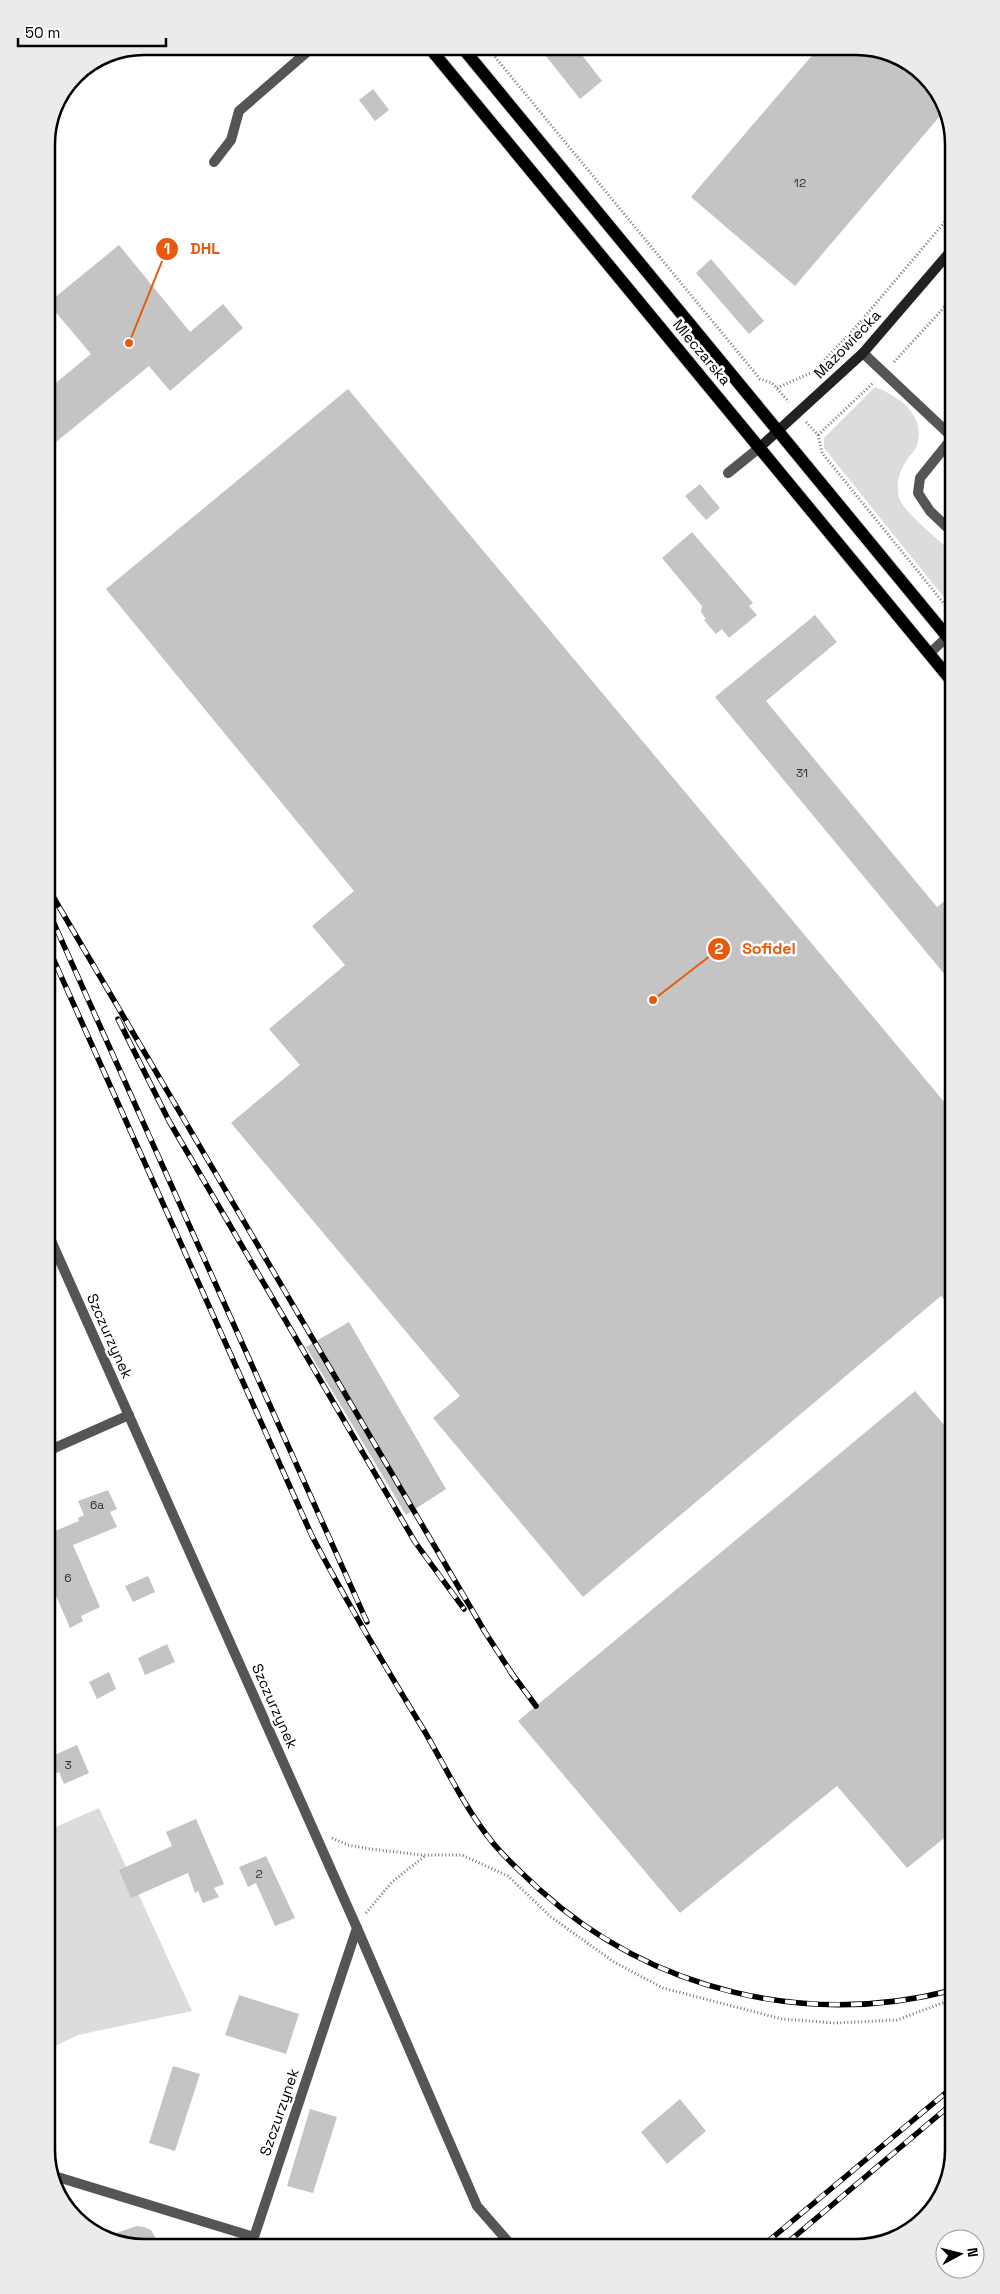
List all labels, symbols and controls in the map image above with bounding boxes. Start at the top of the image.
scale bar [18,15,165,47]
text: 50 m [25,23,60,42]
house number: 12 [794,175,806,191]
callout: DHL [155,233,230,264]
text: DHL [190,238,220,259]
text: 1 [164,239,170,258]
street label: Mazowiecka [809,305,885,382]
street label: Mleczarska [669,315,735,389]
house number: 31 [796,765,808,781]
callout: Sofidel [707,933,806,964]
text: Sofidel [742,938,796,959]
text: 2 [715,939,724,958]
street label: Szczurzynek [83,1290,137,1382]
house number: 6a [90,1497,104,1513]
house number: 6 [64,1570,72,1586]
street label: Szczurzynek [248,1660,302,1752]
house number: 3 [64,1757,72,1773]
house number: 2 [255,1866,263,1882]
street label: Szczurzynek [255,2066,303,2158]
north arrow [935,2229,985,2279]
text: N [963,2247,982,2258]

